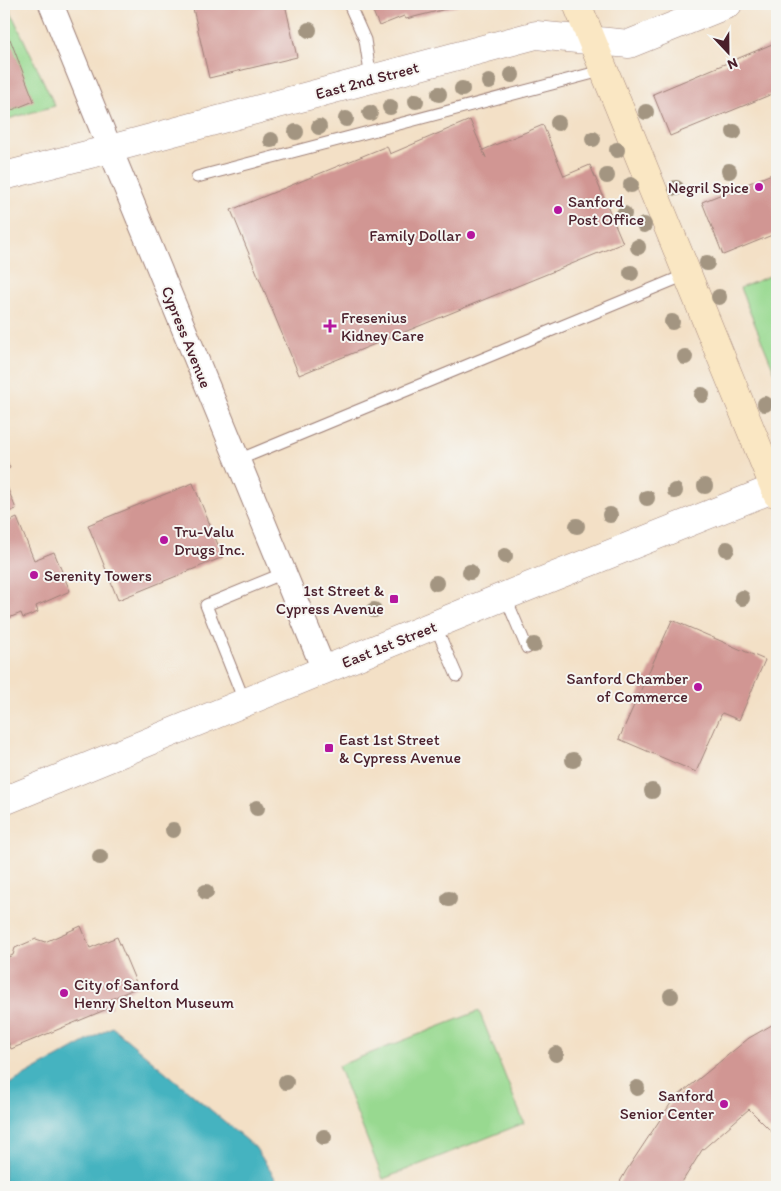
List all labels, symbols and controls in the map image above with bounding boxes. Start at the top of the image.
north arrow [704,28,754,78]
text: N [725,54,740,73]
street label: East 2nd Street [313,58,421,103]
place label: Negril Spice [668,178,749,197]
marker: Negril Spice [753,181,765,193]
place label: Sanford Post Office [568,192,644,229]
marker: Sanford Post Office [552,204,564,216]
place label: Family Dollar [369,226,462,245]
marker: Family Dollar [465,229,477,241]
street label: Cypress Avenue [157,283,216,391]
place label: Fresenius Kidney Care [341,308,424,345]
marker: Fresenius Kidney Care [323,319,337,333]
place label: Tru-Valu Drugs Inc. [174,522,245,559]
marker: Tru-Valu Drugs Inc. [158,534,170,546]
place label: Serenity Towers [44,566,152,585]
marker: Serenity Towers [28,569,40,581]
place label: 1st Street & Cypress Avenue [276,581,385,618]
marker: 1st Street & Cypress Avenue [388,593,400,605]
street label: East 1st Street [339,617,439,672]
place label: Sanford Chamber of Commerce [566,669,688,706]
marker: Sanford Chamber of Commerce [692,681,704,693]
place label: East 1st Street & Cypress Avenue [339,730,461,767]
marker: East 1st Street & Cypress Avenue [323,742,335,754]
place label: City of Sanford Henry Shelton Museum [74,975,234,1012]
marker: City of Sanford Henry Shelton Museum [58,987,70,999]
place label: Sanford Senior Center [620,1086,714,1123]
marker: Sanford Senior Center [718,1098,730,1110]

